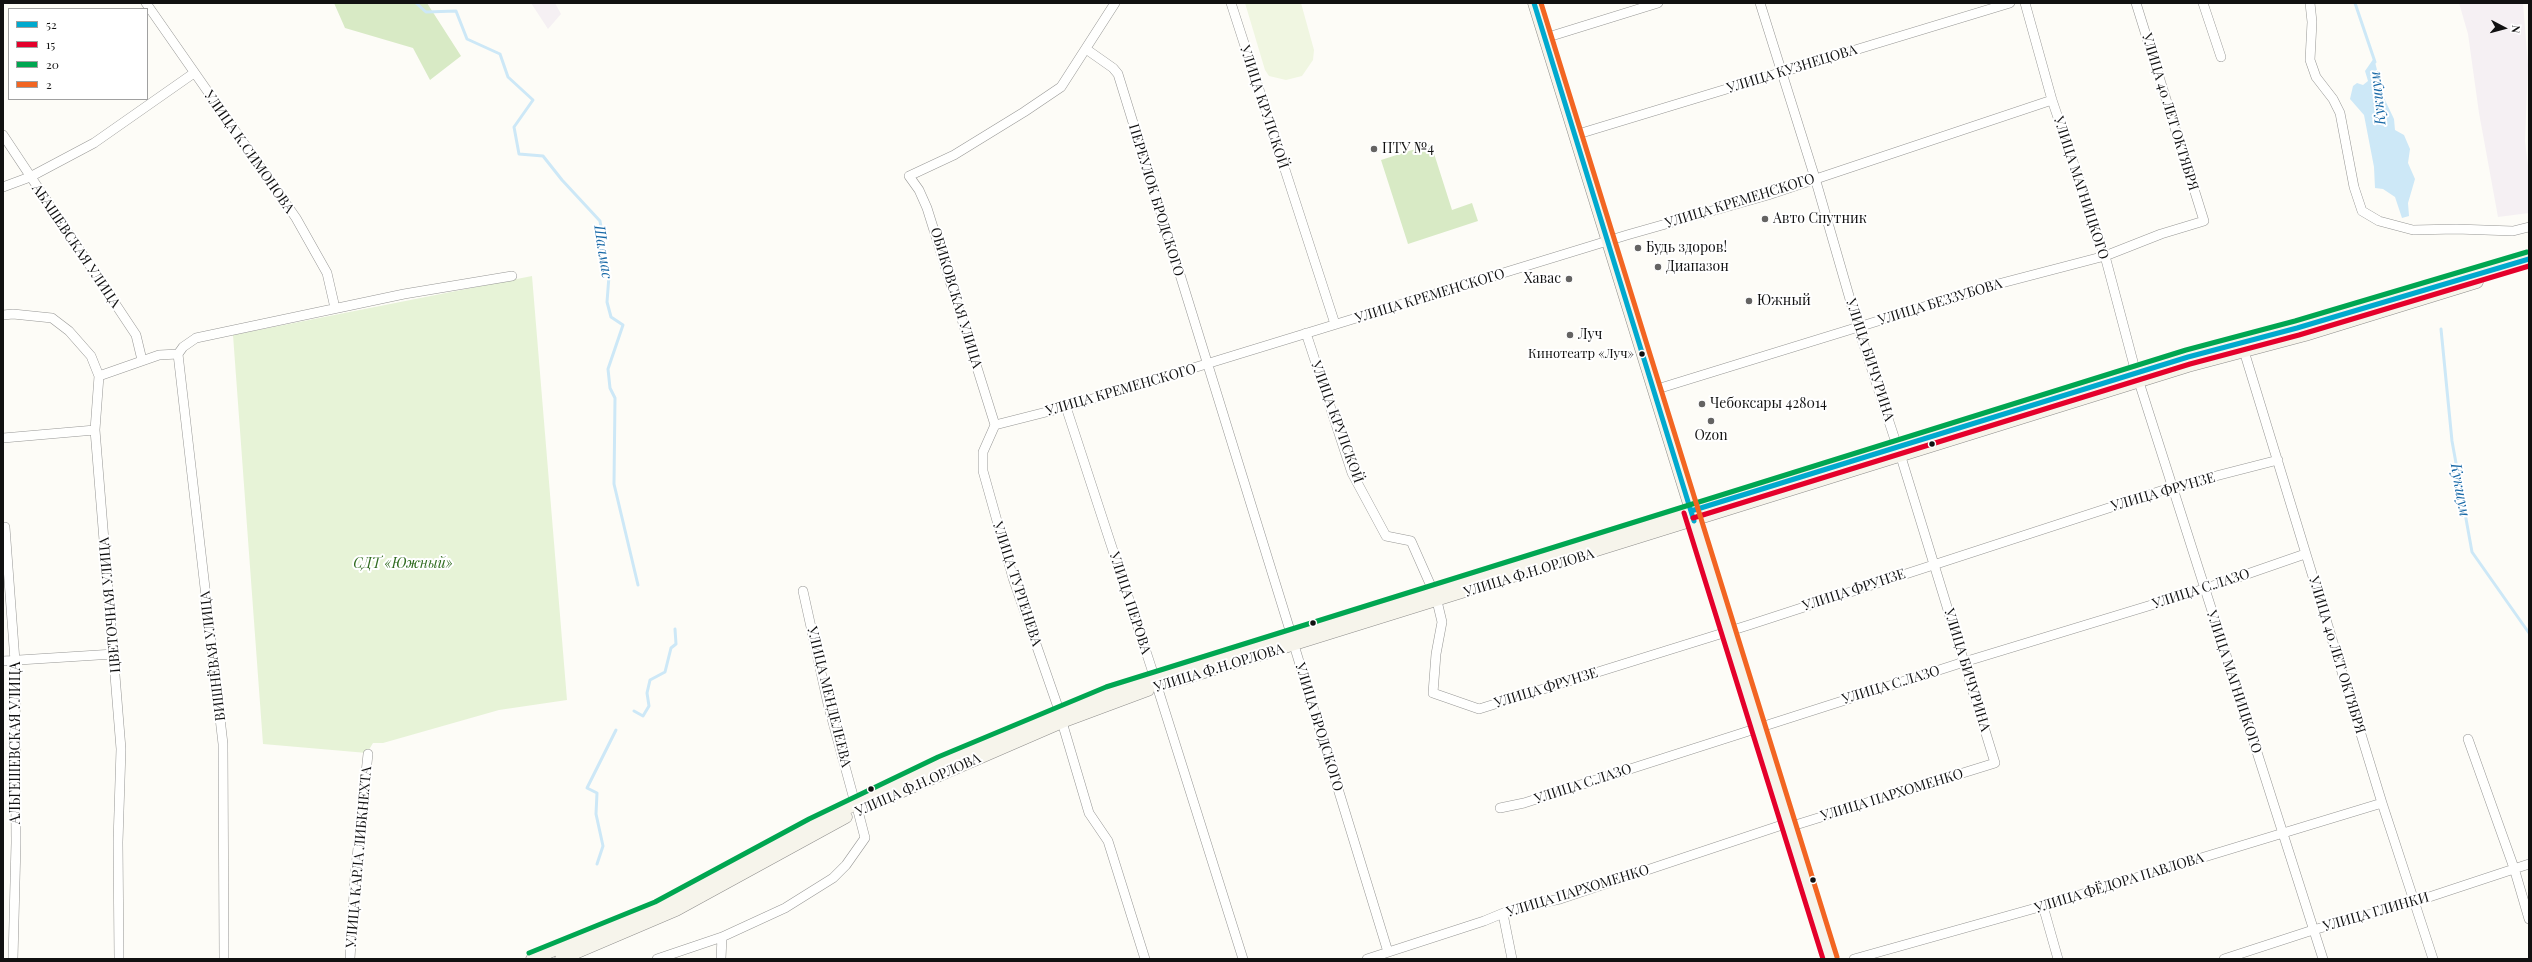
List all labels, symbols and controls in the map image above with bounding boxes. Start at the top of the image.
legend [8,8,148,100]
north arrow [2484,8,2524,48]
text: 52 [46,16,57,32]
text: N [2509,25,2524,34]
street label: УЛИЦА 40 ЛЕТ ОКТЯБРЯ [2138,31,2202,193]
text: 15 [46,36,55,52]
street label: УЛИЦА КУЗНЕЦОВА [1725,41,1859,97]
street label: УЛИЦА КРУПСКОЙ [1236,43,1292,171]
text: 20 [46,56,59,72]
water label: Кукшум [2366,70,2390,126]
text: 2 [46,76,52,92]
street label: УЛИЦА К.СИМОНОВА [200,88,298,216]
street label: УЛИЦА МАГНИЦКОГО [2050,114,2112,262]
street label: ПЕРЕУЛОК БРОДСКОГО [1125,122,1187,278]
place label: ПТУ №4 [1382,141,1434,157]
marker: ПТУ №4 [1369,144,1379,154]
street label: УЛИЦА КРЕМЕНСКОГО [1663,170,1817,232]
street label: АБАШЕВСКАЯ УЛИЦА [28,181,124,311]
place label: Авто Спутник [1773,211,1867,227]
marker: Авто Спутник [1760,214,1770,224]
water label: Шалмас [590,224,616,280]
street label: ОБИКОВСКАЯ УЛИЦА [927,226,985,370]
place label: Будь здоров! [1646,240,1727,256]
marker: Будь здоров! [1633,243,1643,253]
place label: Диапазон [1666,259,1729,275]
marker: Диапазон [1653,262,1663,272]
street label: УЛИЦА КРЕМЕНСКОГО [1353,265,1507,327]
place label: Хавас [1524,271,1561,287]
marker: Хавас [1564,274,1574,284]
street label: УЛИЦА БЕЗЗУБОВА [1876,275,2004,329]
place label: Южный [1757,293,1811,309]
marker: Южный [1744,296,1754,306]
street label: УЛИЦА БИЧУРИНА [1842,297,1898,423]
place label: Луч [1578,327,1602,343]
marker: Луч [1565,330,1575,340]
place label: Кинотеатр «Луч» [1528,346,1634,362]
marker: Кинотеатр «Луч» [1637,349,1647,359]
street label: УЛИЦА КРУПСКОЙ [1307,359,1367,485]
street label: УЛИЦА КРЕМЕНСКОГО [1044,360,1198,420]
place label: Чебоксары 428014 [1710,396,1827,412]
marker: Чебоксары 428014 [1697,399,1707,409]
marker: Ozon [1706,416,1716,426]
place label: Ozon [1694,428,1728,444]
unlabelled marker [1927,439,1937,449]
water label: Кукшум [2446,462,2474,518]
street label: УЛИЦА ФРУНЗЕ [2109,469,2217,515]
street label: УЛИЦА ТУРГЕНЕВА [989,520,1045,648]
street label: ЦВЕТОЧНАЯ УЛИЦА [96,536,124,674]
street label: УЛИЦА Ф.Н.ОРЛОВА [1462,545,1596,601]
street label: УЛИЦА ПЕРОВА [1106,550,1154,656]
park label: СДТ «Южный» [353,556,453,572]
street label: УЛИЦА ФРУНЗЕ [1800,565,1908,615]
street label: УЛИЦА С.ЛАЗО [2150,565,2252,613]
street label: УЛИЦА 40 ЛЕТ ОКТЯБРЯ [2305,574,2369,736]
street label: ВИШНЁВАЯ УЛИЦА [197,590,229,722]
street label: УЛИЦА БИЧУРИНА [1940,606,1994,734]
street label: УЛИЦА МАГНИЦКОГО [2203,608,2265,756]
unlabelled marker [1308,618,1318,628]
street label: УЛИЦА МЕНДЕЛЕЕВА [803,625,855,769]
street label: УЛИЦА Ф.Н.ОРЛОВА [1152,640,1286,696]
street label: УЛИЦА БРОДСКОГО [1291,661,1347,793]
street label: АЛЬГЕШЕВСКАЯ УЛИЦА [8,662,24,824]
street label: УЛИЦА С.ЛАЗО [1840,662,1942,708]
street label: УЛИЦА ФРУНЗЕ [1492,664,1600,712]
street label: УЛИЦА Ф.Н.ОРЛОВА [853,750,983,820]
street label: УЛИЦА С.ЛАЗО [1532,760,1634,808]
street label: УЛИЦА КАРЛА ЛИБКНЕХТА [343,765,375,949]
street label: УЛИЦА ПАРХОМЕНКО [1819,765,1965,825]
unlabelled marker [866,784,876,794]
street label: УЛИЦА ФЁДОРА ПАВЛОВА [2032,849,2206,917]
street label: УЛИЦА ПАРХОМЕНКО [1505,861,1651,921]
unlabelled marker [1808,875,1818,885]
street label: УЛИЦА ГЛИНКИ [2321,889,2431,935]

